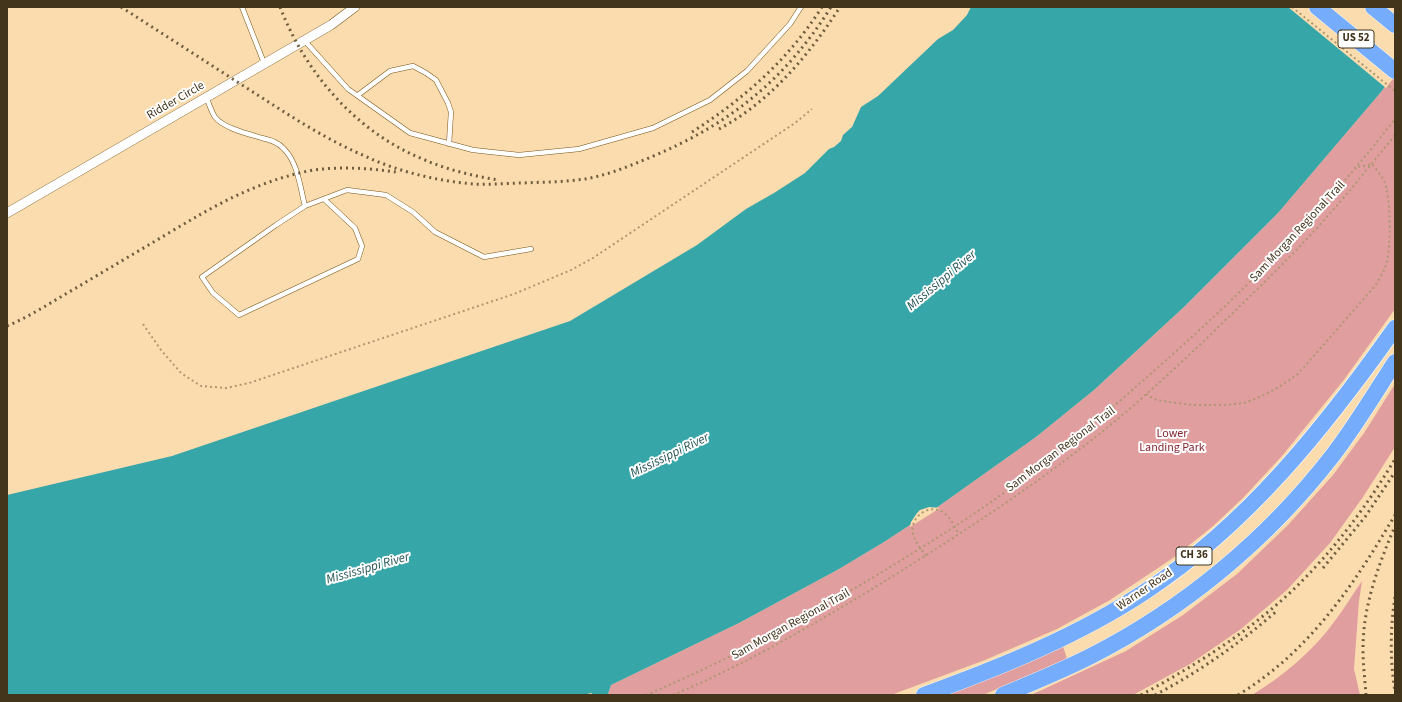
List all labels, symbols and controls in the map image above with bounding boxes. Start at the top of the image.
road number: US 52 [1338,30,1374,48]
street label: Ridder Circle [145,79,207,123]
street label: Sam Morgan Regional Trail [1247,179,1349,285]
water label: Mississippi River [904,247,980,315]
street label: Sam Morgan Regional Trail [1004,404,1118,496]
park label: Lower Landing Park [1139,427,1205,455]
water label: Mississippi River [628,430,712,482]
road number: CH 36 [1176,547,1212,565]
water label: Mississippi River [325,550,411,588]
street label: Warner Road [1114,566,1176,614]
street label: Sam Morgan Regional Trail [729,586,853,664]

